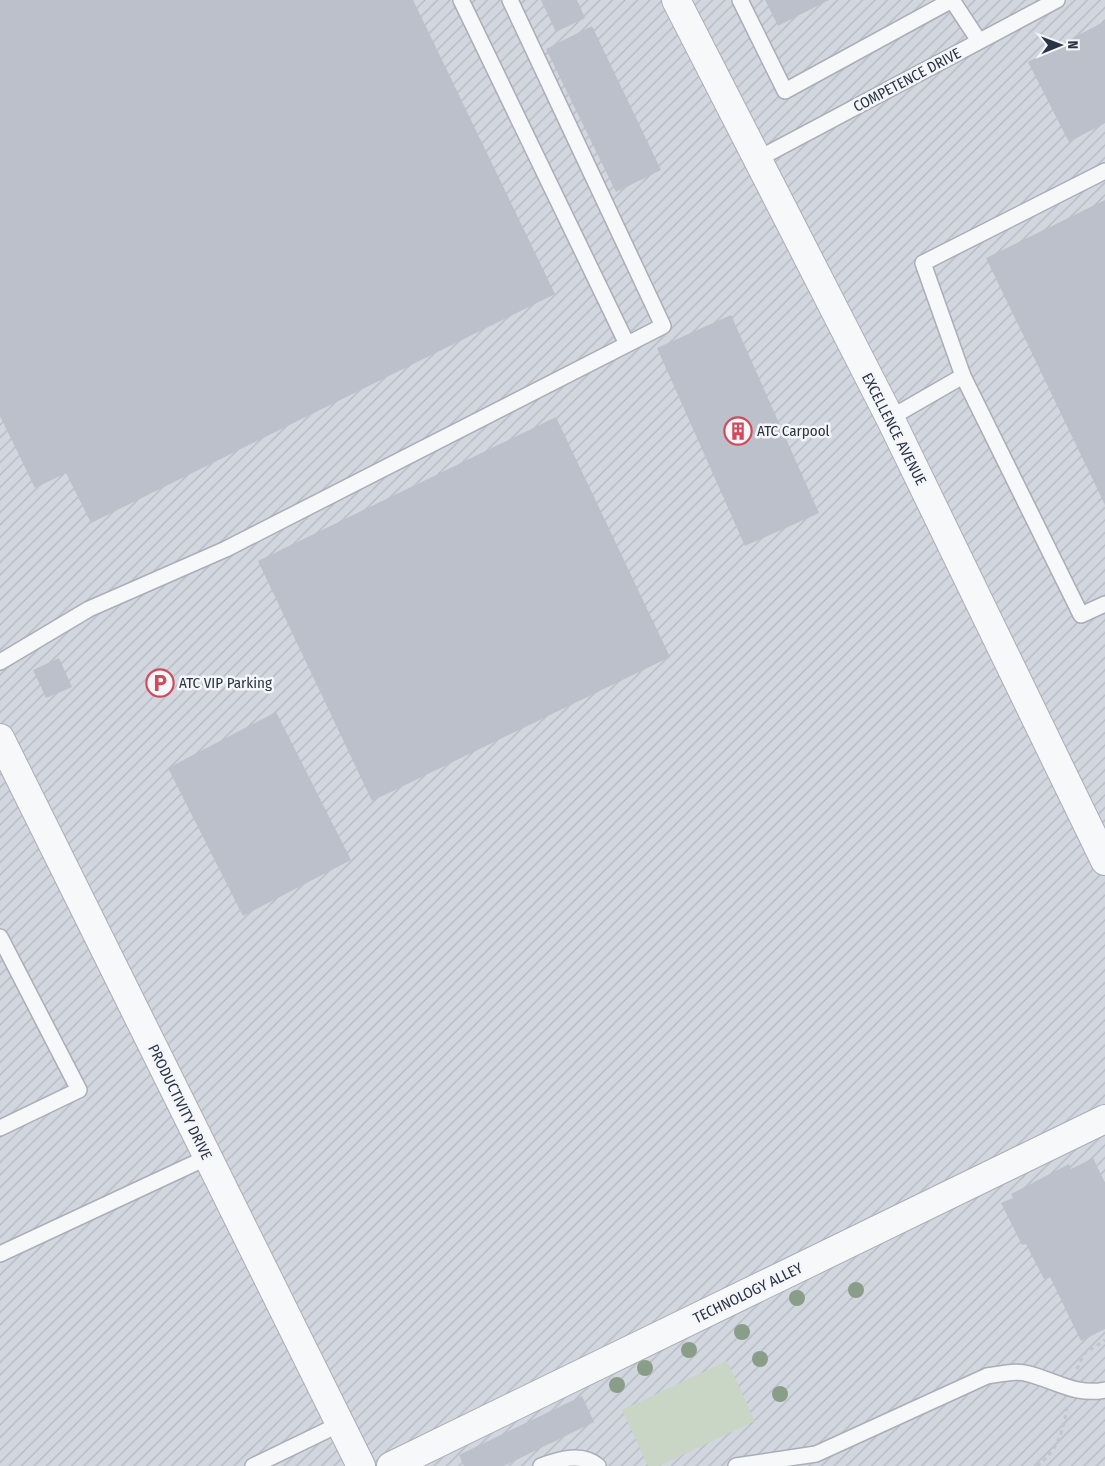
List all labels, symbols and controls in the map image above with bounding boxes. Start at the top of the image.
north arrow [1035,20,1085,70]
text: N [1064,40,1081,49]
street label: COMPETENCE DRIVE [850,44,964,116]
street label: EXCELLENCE AVENUE [858,370,930,488]
building icon: ATC Carpool [723,416,753,446]
place label: ATC Carpool [757,422,830,440]
parking icon: ATC VIP Parking [145,668,175,698]
place label: ATC VIP Parking [179,674,272,692]
street label: PRODUCTIVITY DRIVE [144,1041,216,1163]
street label: TECHNOLOGY ALLEY [690,1259,806,1327]

